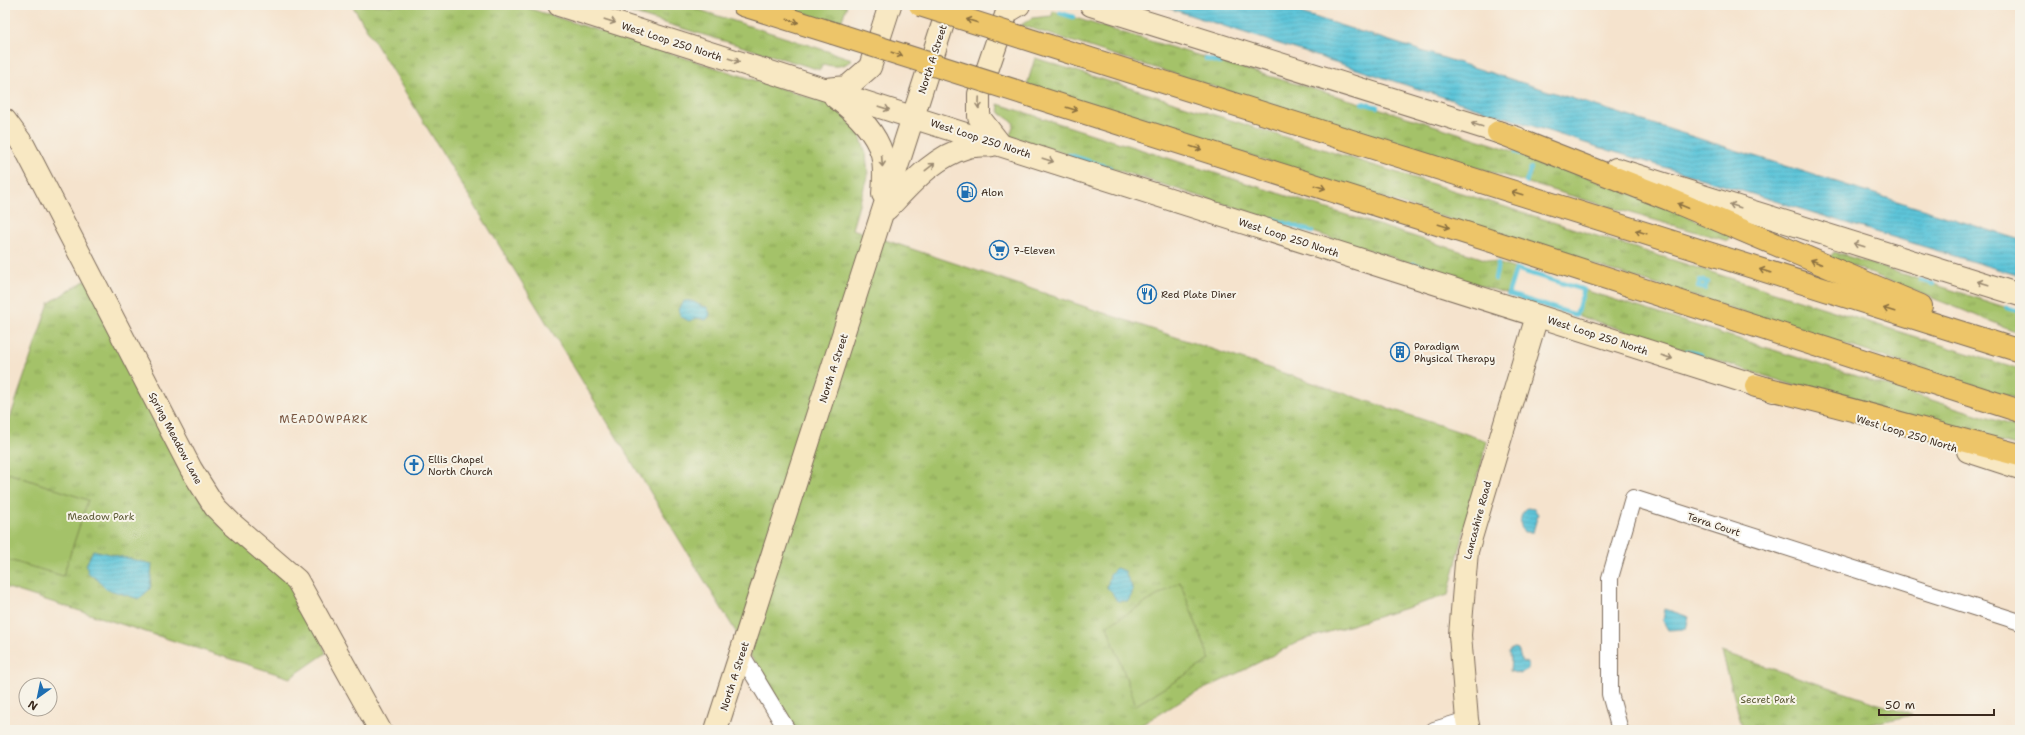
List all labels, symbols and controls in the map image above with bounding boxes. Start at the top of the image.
one-way arrow [967,17,979,25]
one-way arrow [603,18,616,25]
one-way arrow [786,18,799,25]
street label: West Loop 250 North [620,19,724,64]
street label: North A Street [915,23,950,95]
one-way arrow [890,50,902,58]
one-way arrow [727,57,740,64]
one-way arrow [975,96,983,109]
one-way arrow [878,105,891,112]
one-way arrow [1065,106,1078,113]
street label: West Loop 250 North [929,116,1033,161]
one-way arrow [1470,121,1483,128]
one-way arrow [1189,145,1202,152]
one-way arrow [879,154,886,167]
one-way arrow [1042,157,1055,164]
one-way arrow [924,163,935,171]
fuel station icon: Alon [956,181,978,203]
one-way arrow [1313,184,1326,191]
place label: Alon [981,186,1003,199]
one-way arrow [1512,188,1524,196]
one-way arrow [1678,201,1690,209]
one-way arrow [1728,202,1741,209]
street label: West Loop 250 North [1237,215,1341,260]
one-way arrow [1437,223,1450,230]
one-way arrow [1636,227,1648,235]
supermarket icon: 7-Eleven [988,239,1010,261]
one-way arrow [1853,240,1865,248]
place label: 7-Eleven [1013,244,1055,257]
one-way arrow [1810,257,1822,265]
one-way arrow [1760,266,1772,274]
one-way arrow [1976,279,1989,286]
restaurant icon: Red Plate Diner [1136,283,1158,305]
place label: Red Plate Diner [1161,288,1237,301]
one-way arrow [1884,305,1896,313]
street label: West Loop 250 North [1546,313,1650,358]
street label: North A Street [816,332,851,404]
place label: Paradigm Physical Therapy [1414,340,1495,365]
building icon: Paradigm Physical Therapy [1389,341,1411,363]
one-way arrow [1661,354,1674,361]
street label: Spring Meadow Lane [146,390,205,487]
district label: MEADOWPARK [279,412,369,427]
street label: West Loop 250 North [1855,412,1959,455]
place label: Ellis Chapel North Church [428,453,493,478]
church icon: Ellis Chapel North Church [403,454,425,476]
street label: Lancashire Road [1461,479,1494,561]
park label: Meadow Park [68,510,135,523]
street label: Terra Court [1686,510,1742,539]
street label: North A Street [717,640,752,712]
north arrow [18,677,58,717]
scale bar [1879,691,1994,717]
park label: Secret Park [1741,693,1796,706]
text: N [25,696,41,714]
text: 50 m [1885,697,1915,713]

